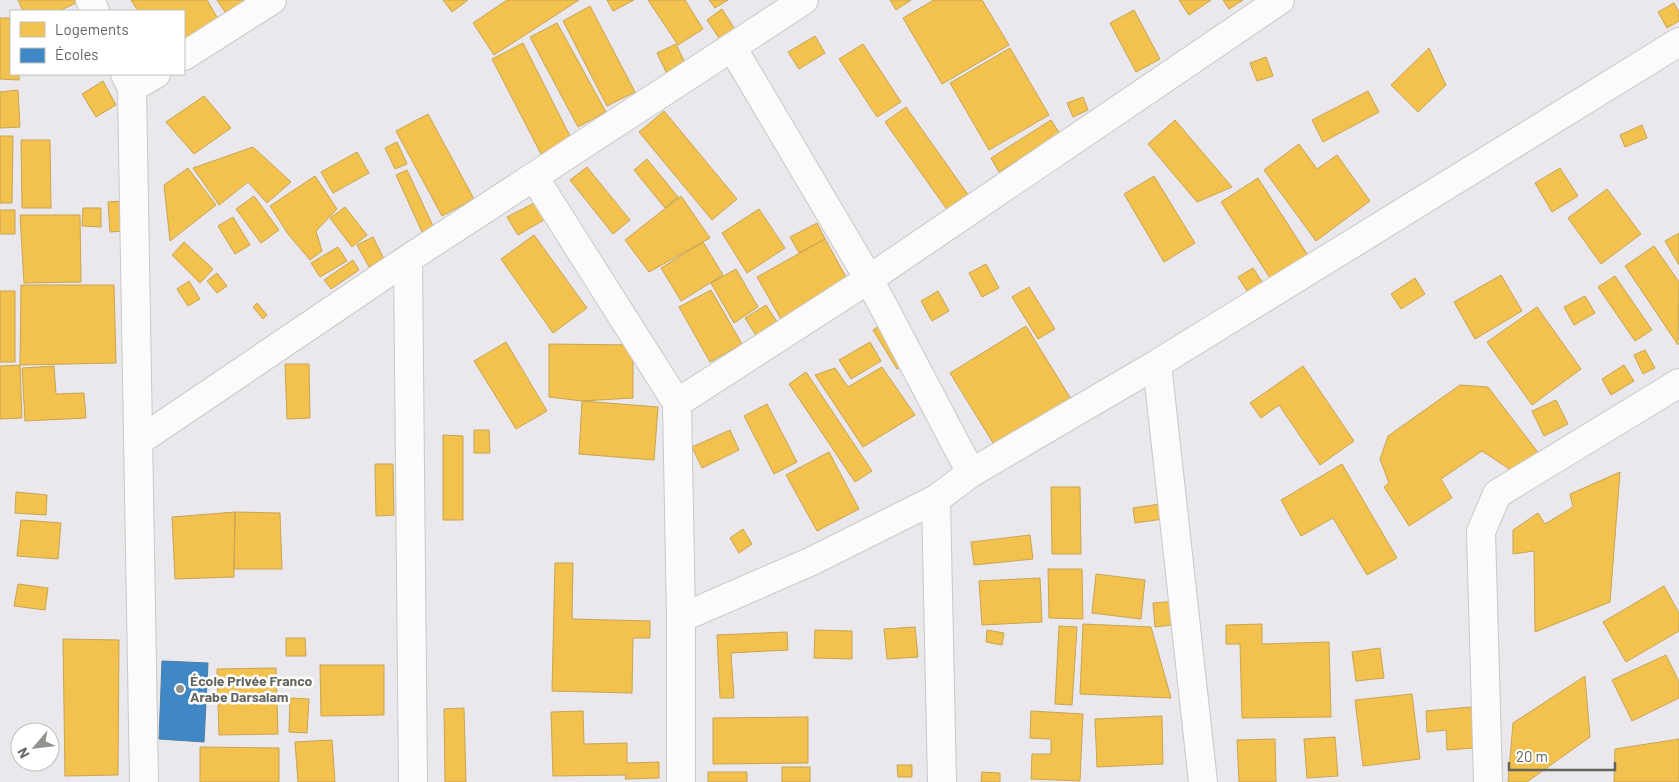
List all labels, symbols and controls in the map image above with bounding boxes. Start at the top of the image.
legend [10,10,185,75]
text: Logements [55,20,129,38]
text: Écoles [55,45,99,63]
place label: École Privée Franco Arabe Darsalam [190,672,313,705]
marker: École Privée Franco Arabe Darsalam [174,683,186,695]
north arrow [10,722,60,772]
scale bar [1509,740,1615,772]
text: N [13,745,33,761]
text: 20 m [1516,747,1548,765]

